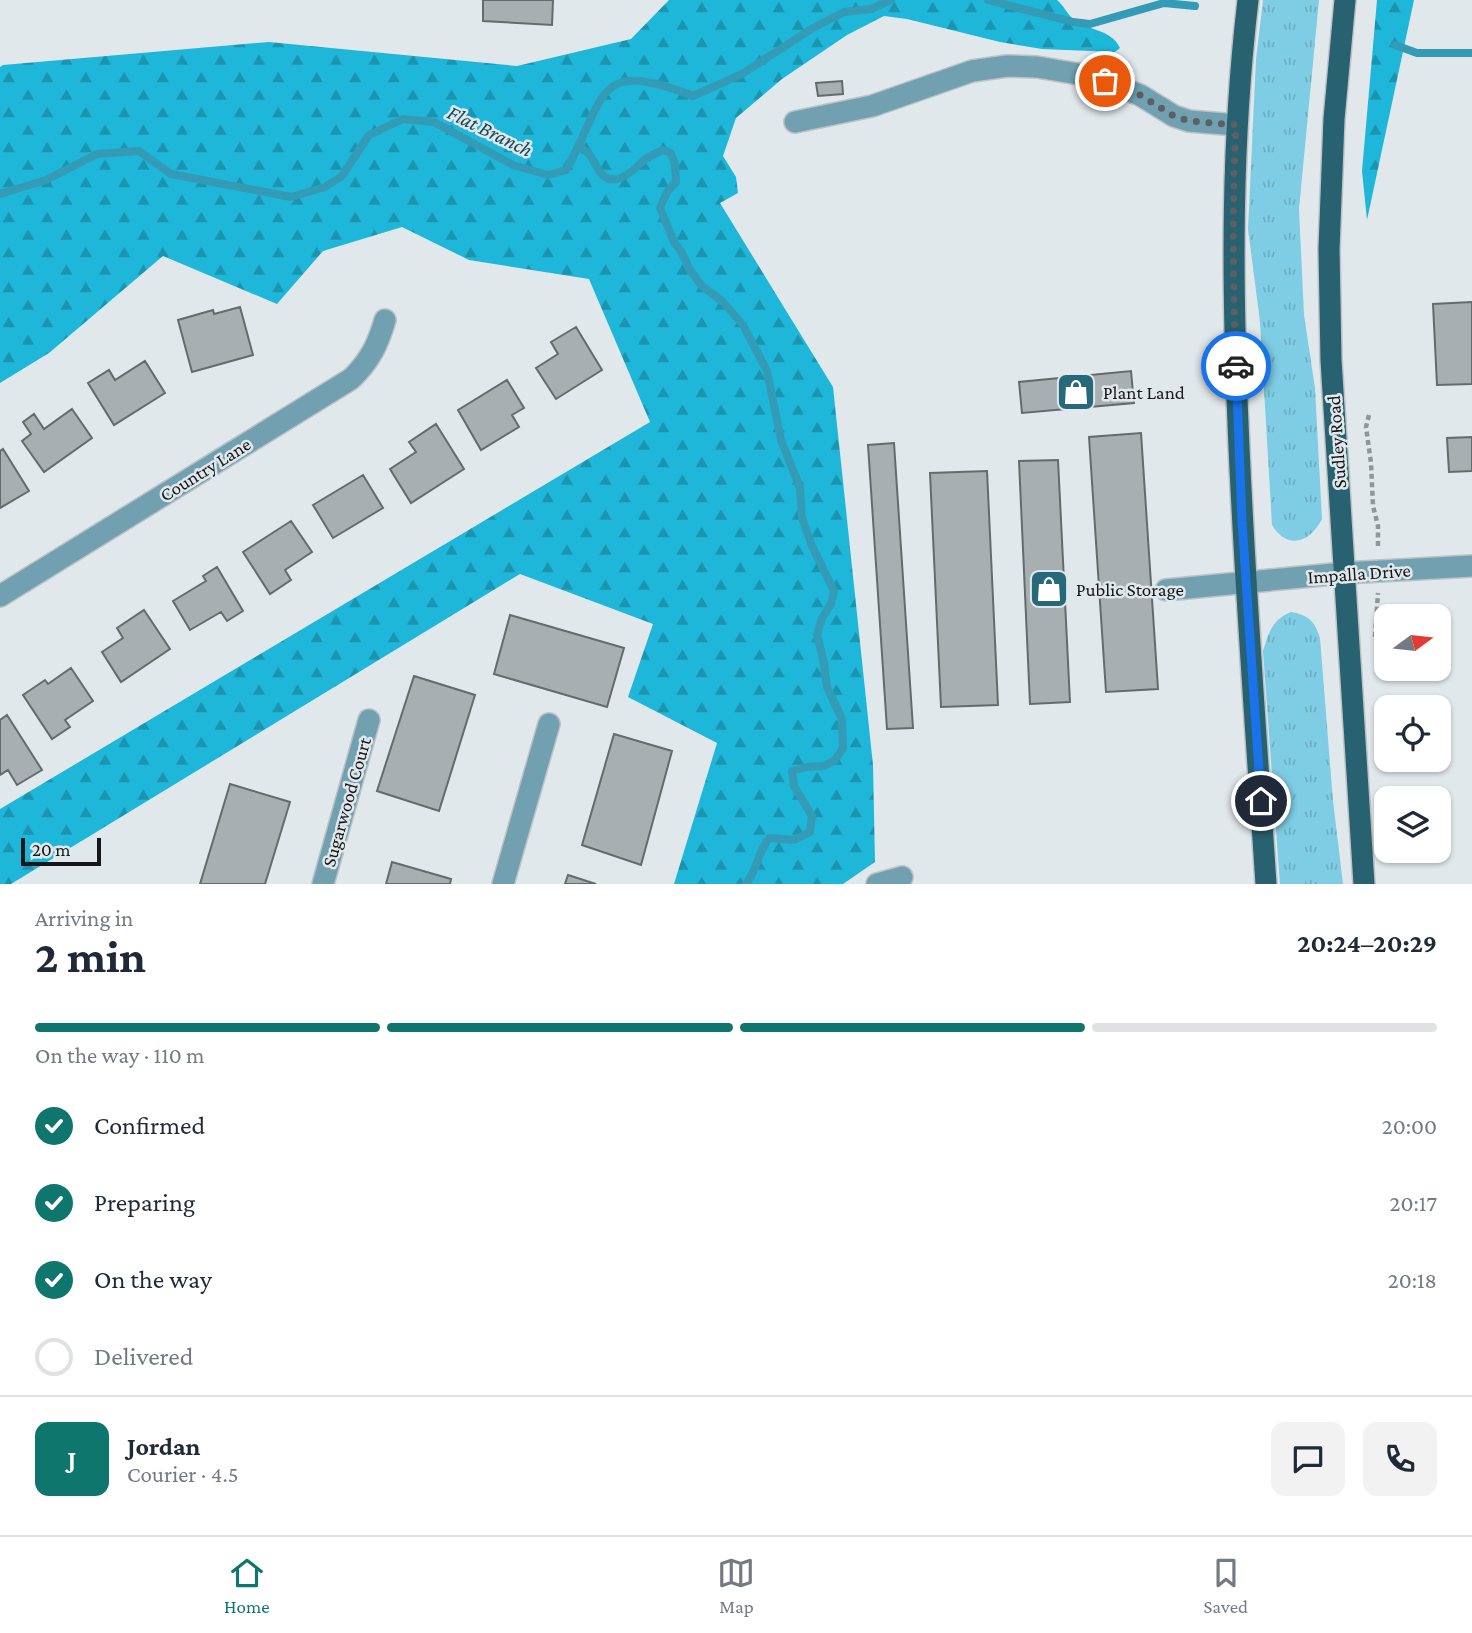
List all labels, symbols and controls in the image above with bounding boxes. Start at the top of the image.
pin [1075,51,1135,111]
icon: bag [1086,62,1124,100]
water label: Flat Branch [443,100,537,162]
courier [1201,331,1271,401]
icon: car [1217,347,1255,385]
shop icon: Plant Land [1055,371,1097,413]
place label: Plant Land [1103,382,1185,403]
street label: Sudley Road [1323,395,1350,489]
street label: Country Lane [156,433,255,506]
street label: Impalla Drive [1307,559,1411,588]
shop icon: Public Storage [1028,568,1070,610]
place label: Public Storage [1076,579,1184,600]
north arrow [1374,604,1451,681]
map controls [1374,604,1451,863]
button: locate [1374,695,1451,772]
street label: Sugarwood Court [318,734,375,869]
pin [1231,771,1291,831]
icon: home [1242,782,1280,820]
button: layers [1374,786,1451,863]
scale bar [21,835,102,867]
text: 20 m [32,839,71,860]
text: Arriving in [35,905,133,931]
text: 20:24–20:29 [1297,929,1437,958]
text: 2 min [35,931,146,982]
text: On the way · 110 m [35,1042,205,1068]
icon: check [35,1107,73,1145]
text: Confirmed [94,1111,205,1140]
text: 20:00 [1382,1113,1437,1139]
icon: check [35,1184,73,1222]
text: Preparing [94,1188,195,1217]
text: 20:17 [1390,1190,1437,1216]
icon: check [35,1261,73,1299]
text: On the way [94,1265,212,1294]
text: 20:18 [1388,1267,1437,1293]
text: Delivered [94,1342,193,1371]
button: chat [1271,1422,1345,1496]
button: phone [1363,1422,1437,1496]
text: Jordan [127,1432,201,1461]
text: J [68,1445,76,1474]
text: Courier · 4.5 [127,1461,239,1487]
tab: Home [224,1554,270,1617]
tab: Map [717,1554,755,1617]
tab: Saved [1203,1554,1248,1617]

